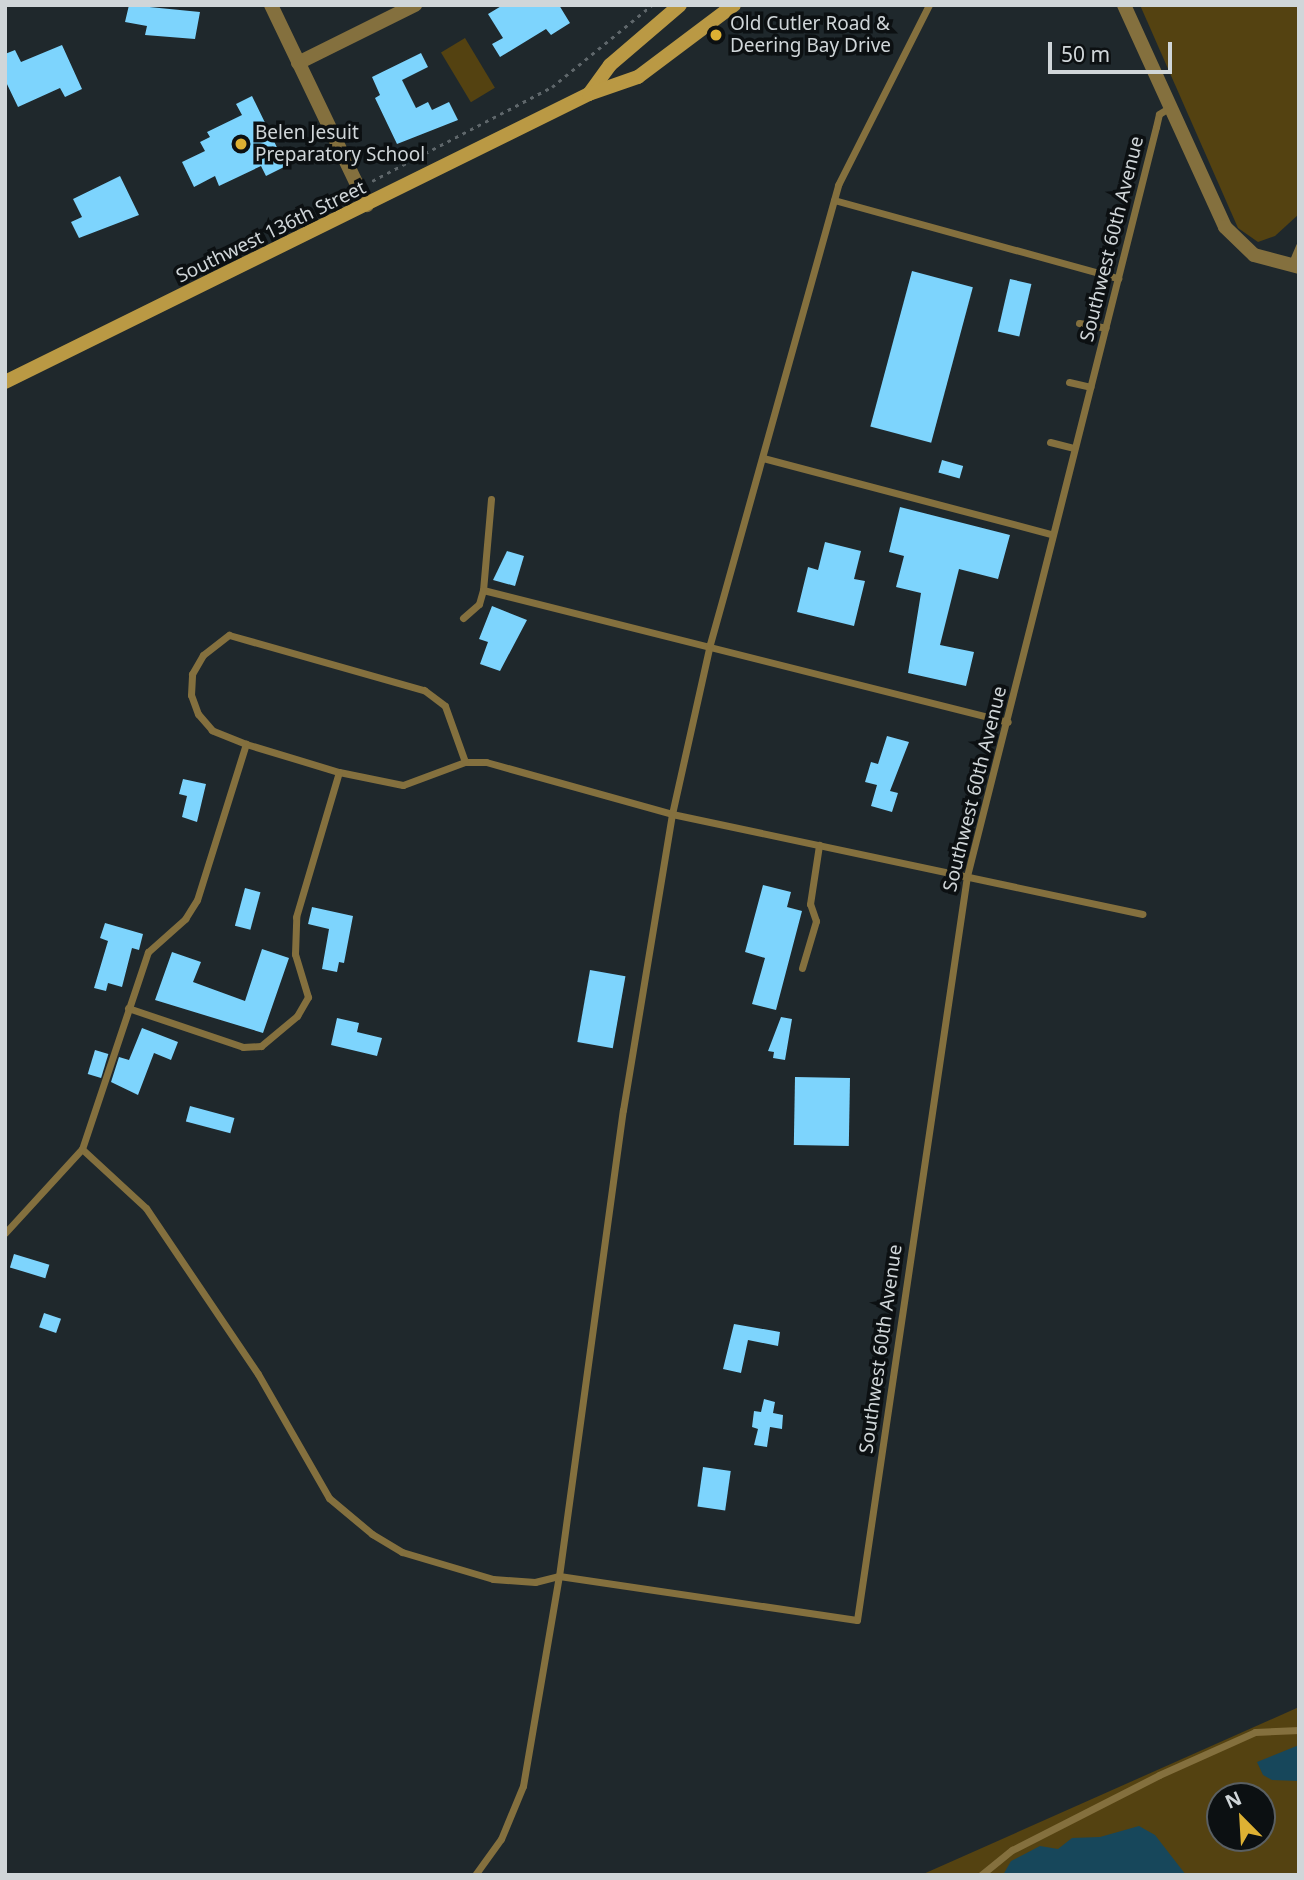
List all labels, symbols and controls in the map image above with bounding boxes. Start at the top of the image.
place label: Old Cutler Road & Deering Bay Drive [730,13,891,57]
marker: Old Cutler Road & Deering Bay Drive [708,27,724,43]
scale bar [1052,28,1176,72]
text: 50 m [1061,40,1110,68]
place label: Belen Jesuit Preparatory School [255,122,425,166]
street label: Southwest 60th Avenue [1075,134,1149,344]
marker: Belen Jesuit Preparatory School [233,136,249,152]
street label: Southwest 136th Street [173,176,369,288]
street label: Southwest 60th Avenue [938,684,1012,894]
street label: Southwest 60th Avenue [855,1243,907,1455]
north arrow [1206,1782,1276,1852]
text: N [1221,1785,1246,1815]

